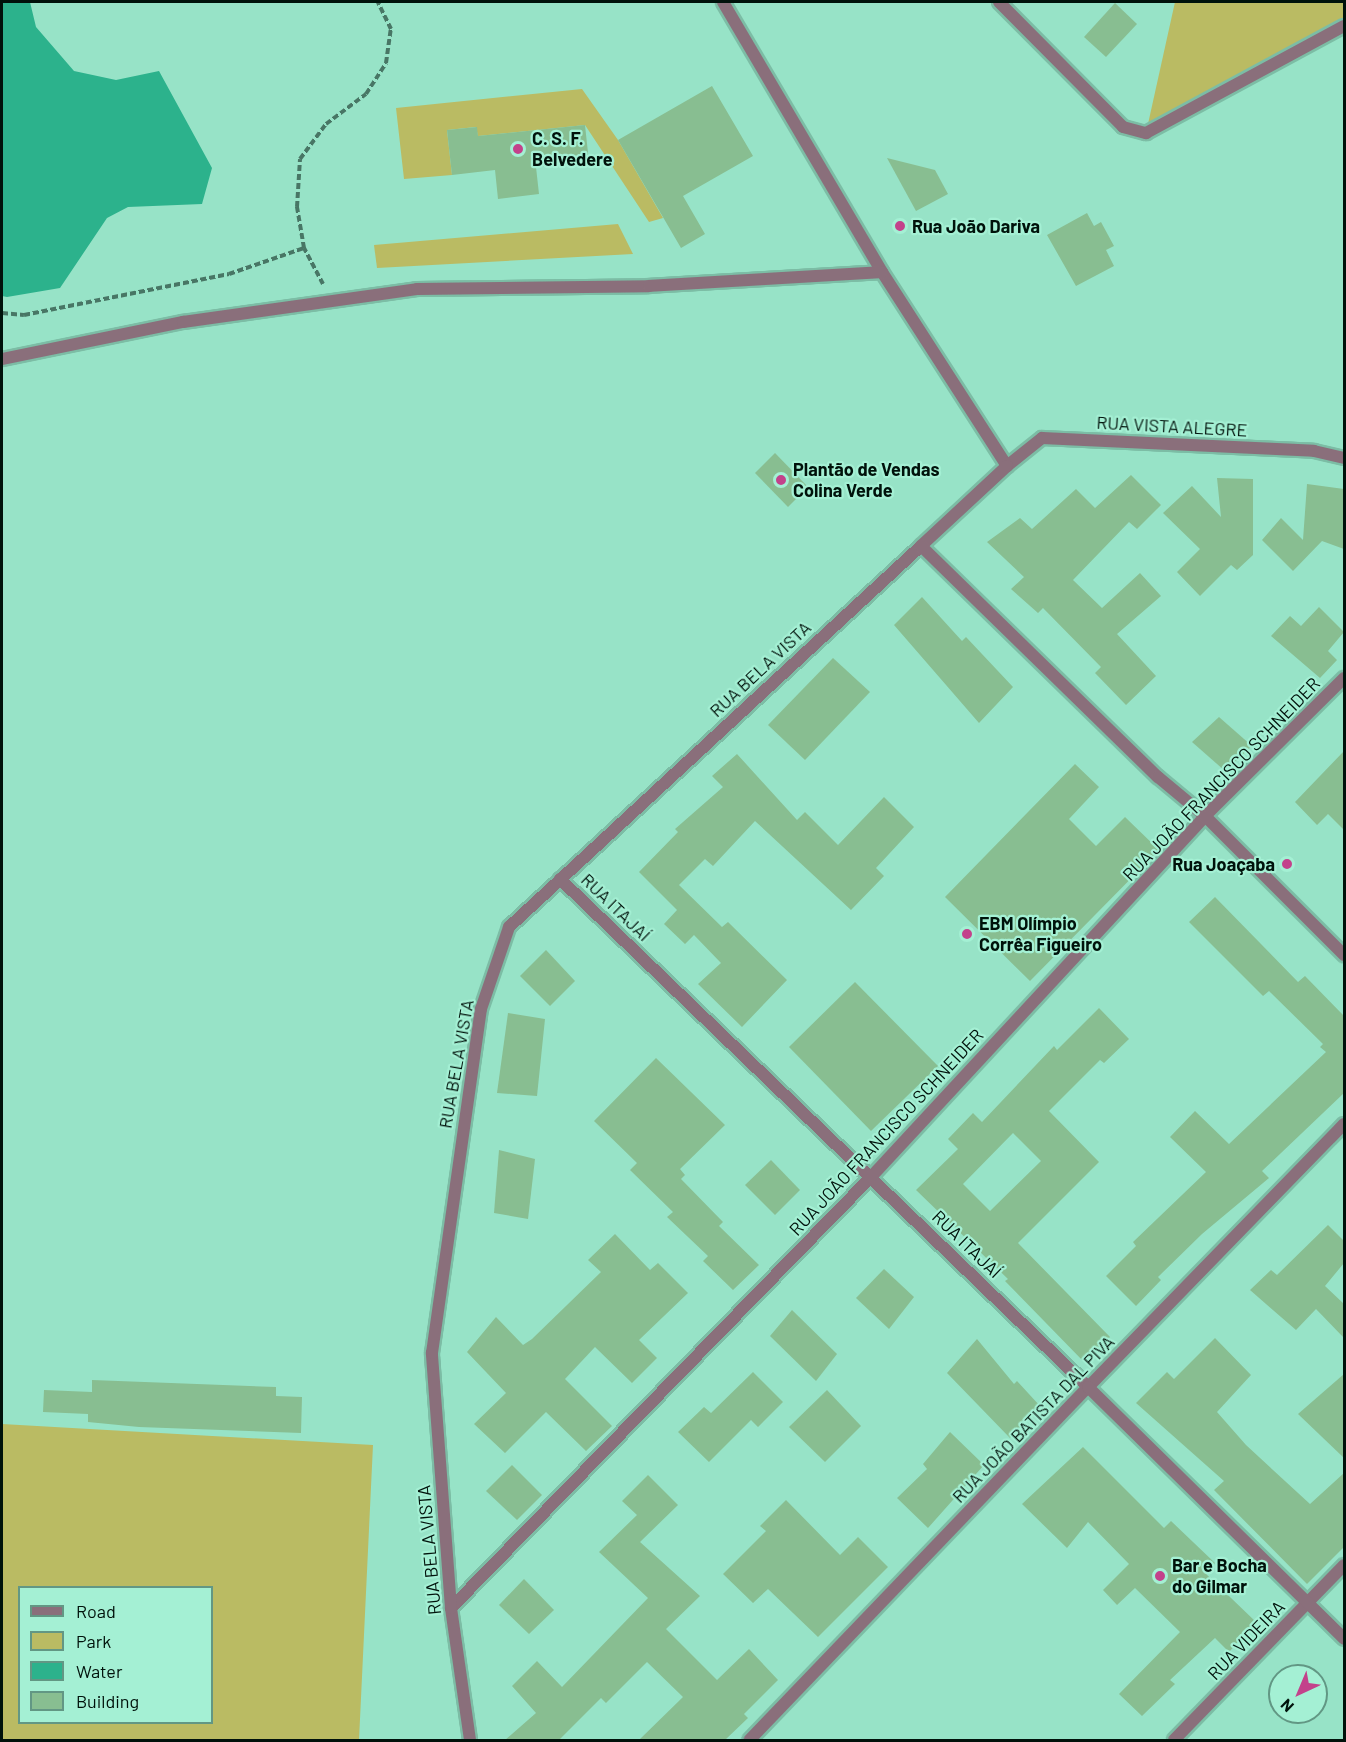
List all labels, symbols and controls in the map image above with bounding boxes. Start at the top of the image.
place label: C. S. F. Belvedere [532,128,612,170]
marker: C. S. F. Belvedere [509,140,527,158]
place label: Rua João Dariva [912,215,1040,237]
marker: Rua João Dariva [893,219,907,233]
street label: RUA VISTA ALEGRE [1096,411,1248,441]
place label: Plantão de Vendas Colina Verde [793,459,939,502]
marker: Plantão de Vendas Colina Verde [774,473,788,487]
street label: RUA BELA VISTA [705,617,815,721]
street label: RUA JOÃO FRANCISCO SCHNEIDER [1118,673,1324,885]
place label: Rua Joaçaba [1172,853,1275,875]
marker: Rua Joaçaba [1280,857,1294,871]
street label: RUA ITAJAÍ [577,869,655,945]
place label: EBM Olímpio Corrêa Figueiro [979,913,1102,956]
marker: EBM Olímpio Corrêa Figueiro [960,927,974,941]
street label: RUA BELA VISTA [434,998,478,1130]
street label: RUA JOÃO FRANCISCO SCHNEIDER [785,1024,987,1240]
street label: RUA ITAJAÍ [928,1206,1006,1282]
street label: RUA JOÃO BATISTA DAL PIVA [947,1331,1119,1507]
street label: RUA BELA VISTA [413,1484,445,1616]
place label: Bar e Bocha do Gilmar [1172,1555,1267,1598]
marker: Bar e Bocha do Gilmar [1153,1569,1167,1583]
legend [18,1586,213,1724]
street label: RUA VIDEIRA [1203,1596,1289,1684]
text: Road [76,1600,116,1622]
text: Park [76,1630,111,1652]
text: Water [76,1660,123,1682]
north arrow [1268,1664,1328,1724]
text: Building [76,1690,139,1712]
text: N [1276,1695,1297,1716]

